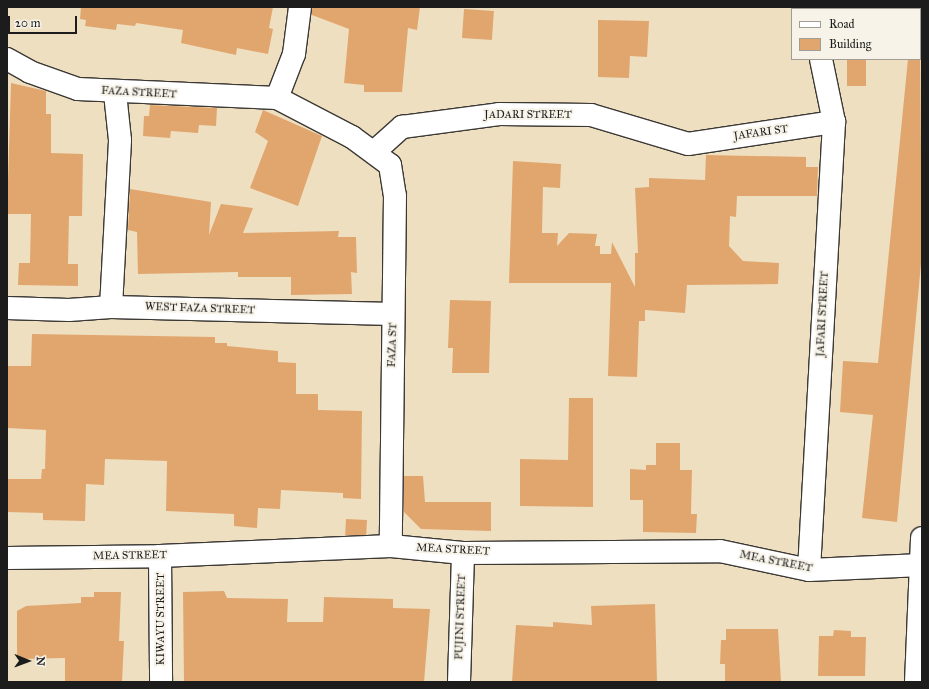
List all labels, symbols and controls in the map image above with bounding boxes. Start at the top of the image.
scale bar [10,8,79,34]
legend [791,8,921,60]
text: 20 m [15,16,41,30]
text: Road [829,17,855,31]
text: Building [829,37,871,51]
street label: FAZA STREET [101,84,177,102]
street label: JADARI STREET [484,108,572,122]
street label: JAFARI ST [733,123,789,143]
street label: JAFARI STREET [814,271,832,357]
street label: WEST FAZA STREET [145,300,255,318]
street label: FAZA ST [386,323,400,367]
street label: MEA STREET [416,541,490,559]
street label: MEA STREET [738,548,814,576]
street label: MEA STREET [93,549,167,563]
street label: KIWAYU STREET [154,573,168,665]
street label: PUJINI STREET [453,574,469,660]
north arrow [8,641,48,681]
text: N [34,656,47,666]

